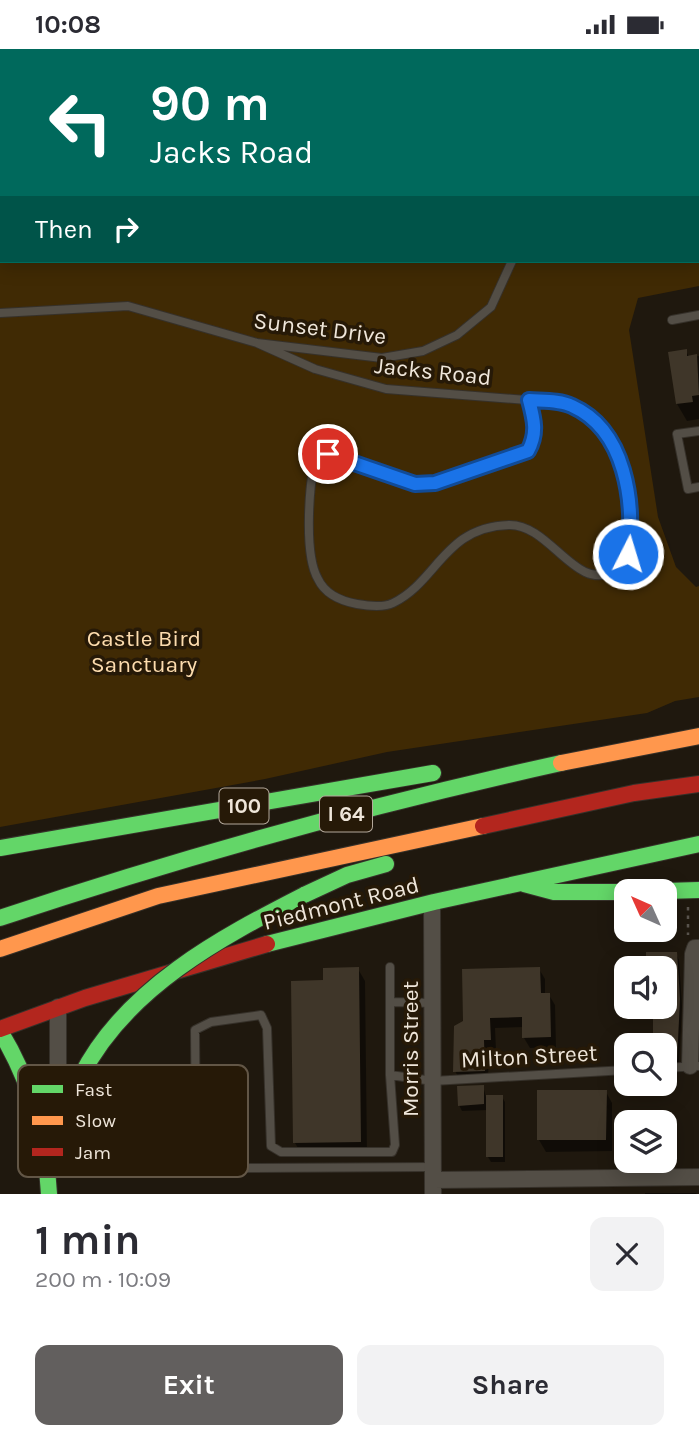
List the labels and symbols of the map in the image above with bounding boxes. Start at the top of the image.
street label: Sunset Drive [252,307,388,350]
street label: Jacks Road [373,352,493,391]
pin [298,424,358,484]
position arrow [591,517,665,591]
park label: Castle Bird Sanctuary [87,625,201,678]
road number: 100 [219,789,268,823]
road number: I 64 [320,797,372,831]
street label: Piedmont Road [260,871,422,936]
north arrow [614,879,677,941]
street label: Morris Street [397,981,424,1117]
street label: Milton Street [460,1039,598,1074]
legend [18,1065,248,1177]
text: Fast [75,1079,112,1101]
text: Slow [75,1110,116,1132]
text: Jam [75,1142,111,1164]

